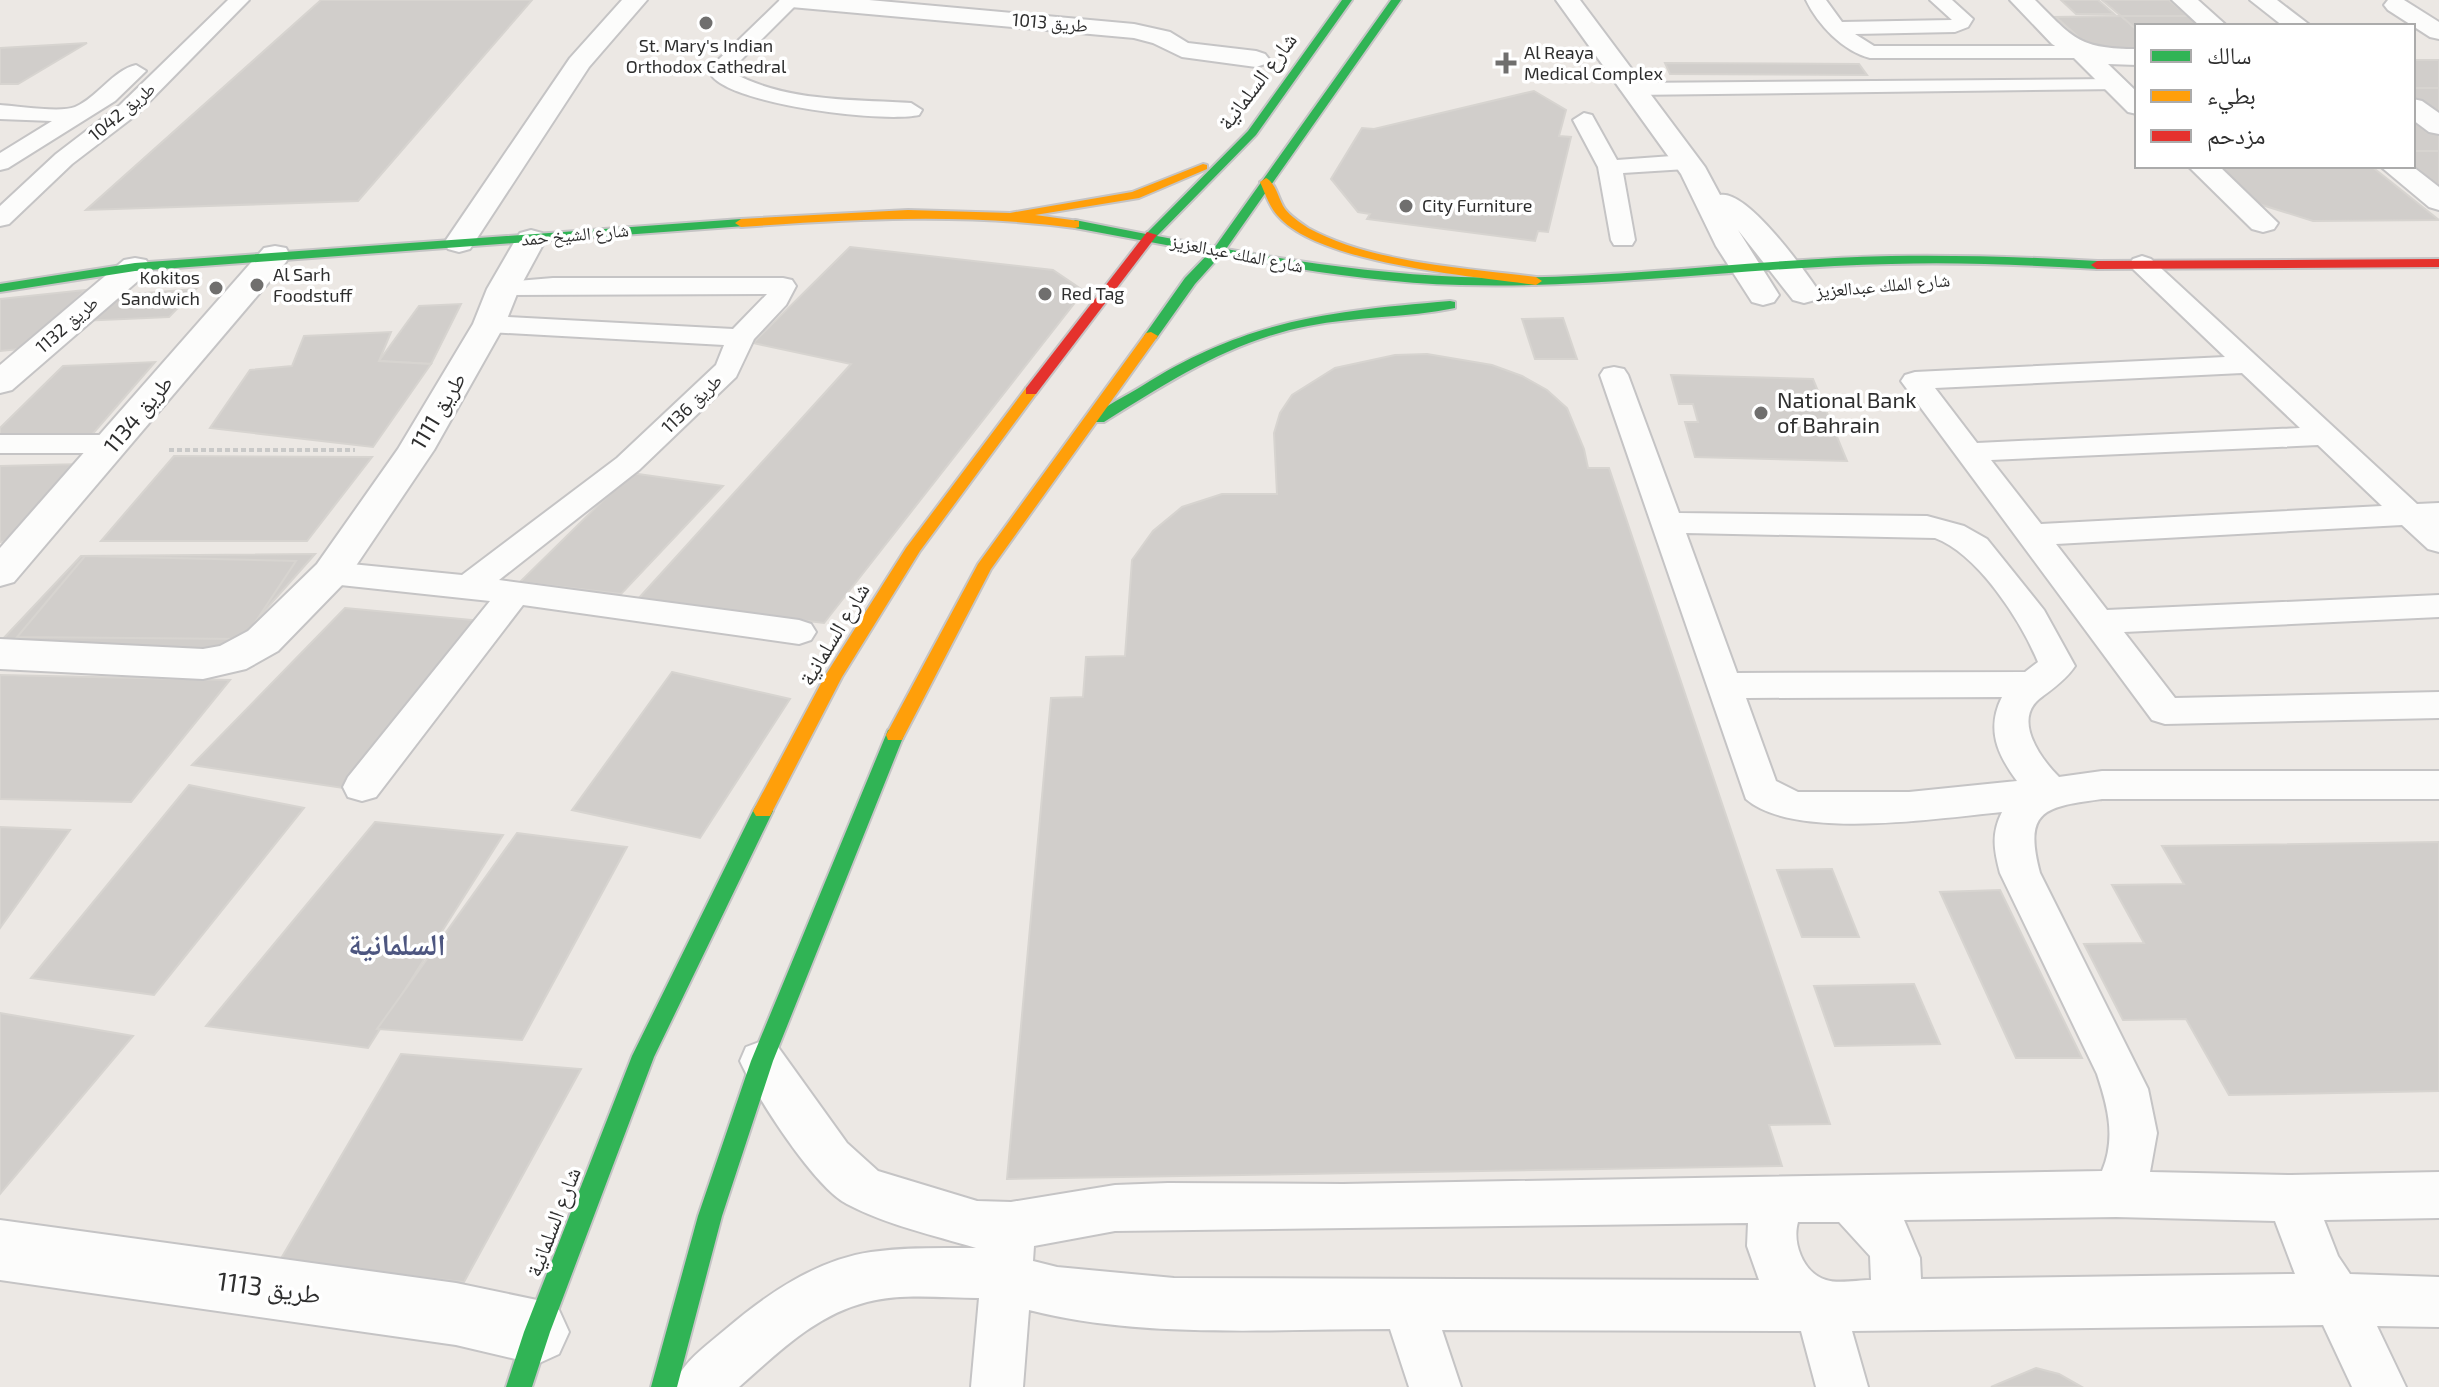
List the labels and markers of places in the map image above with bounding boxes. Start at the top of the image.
marker: St. Mary's Indian Orthodox Cathedral [697,14,715,32]
place label: St. Mary's Indian Orthodox Cathedral [626,34,787,77]
place label: Al Reaya Medical Complex [1524,41,1664,84]
marker: Al Reaya Medical Complex [1495,52,1517,74]
place label: City Furniture [1422,194,1532,216]
marker: City Furniture [1397,197,1415,215]
place label: Al Sarh Foodstuff [273,263,353,306]
place label: Kokitos Sandwich [121,266,200,309]
marker: Al Sarh Foodstuff [248,276,266,294]
marker: Kokitos Sandwich [207,279,225,297]
place label: Red Tag [1061,282,1124,304]
marker: Red Tag [1036,285,1054,303]
place label: National Bank of Bahrain [1777,386,1916,437]
marker: National Bank of Bahrain [1752,404,1770,422]

